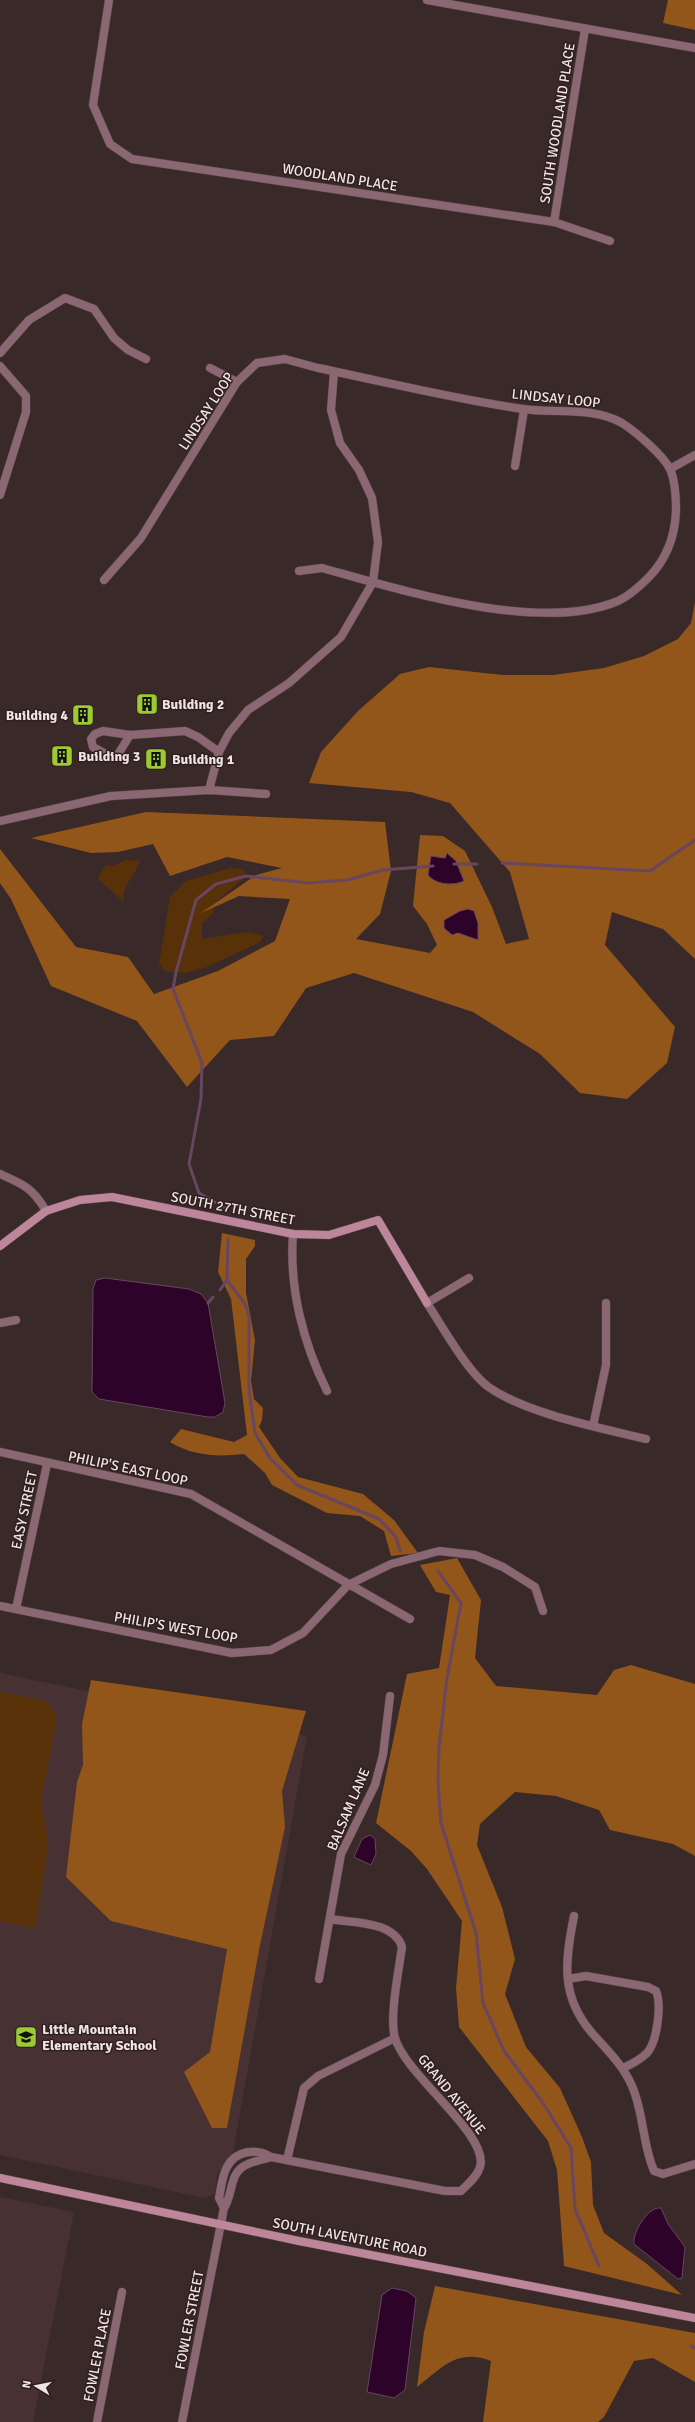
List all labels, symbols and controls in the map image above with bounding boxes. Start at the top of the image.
street label: SOUTH WOODLAND PLACE [536,42,579,205]
street label: WOODLAND PLACE [281,160,399,195]
street label: LINDSAY LOOP [175,369,238,453]
street label: LINDSAY LOOP [511,385,601,412]
building icon: Building 2 [134,691,160,717]
place label: Building 2 [162,696,224,713]
building icon: Building 4 [70,702,96,728]
place label: Building 4 [6,707,68,724]
building icon: Building 3 [49,743,75,769]
building icon: Building 1 [143,746,169,772]
place label: Building 3 [78,748,140,765]
place label: Building 1 [172,751,235,768]
street label: SOUTH 27TH STREET [170,1188,296,1229]
street label: PHILIP'S EAST LOOP [67,1448,189,1489]
street label: EASY STREET [8,1469,41,1551]
street label: PHILIP'S WEST LOOP [113,1608,239,1647]
street label: BALSAM LANE [323,1765,374,1853]
place label: Little Mountain Elementary School [42,2021,157,2054]
school or university icon: Little Mountain Elementary School [13,2024,39,2050]
street label: GRAND AVENUE [414,2051,489,2138]
street label: SOUTH LAVENTURE ROAD [271,2214,428,2261]
street label: FOWLER STREET [172,2269,207,2371]
street label: FOWLER PLACE [80,2307,115,2403]
north arrow [16,2366,56,2406]
text: N [20,2379,34,2389]

